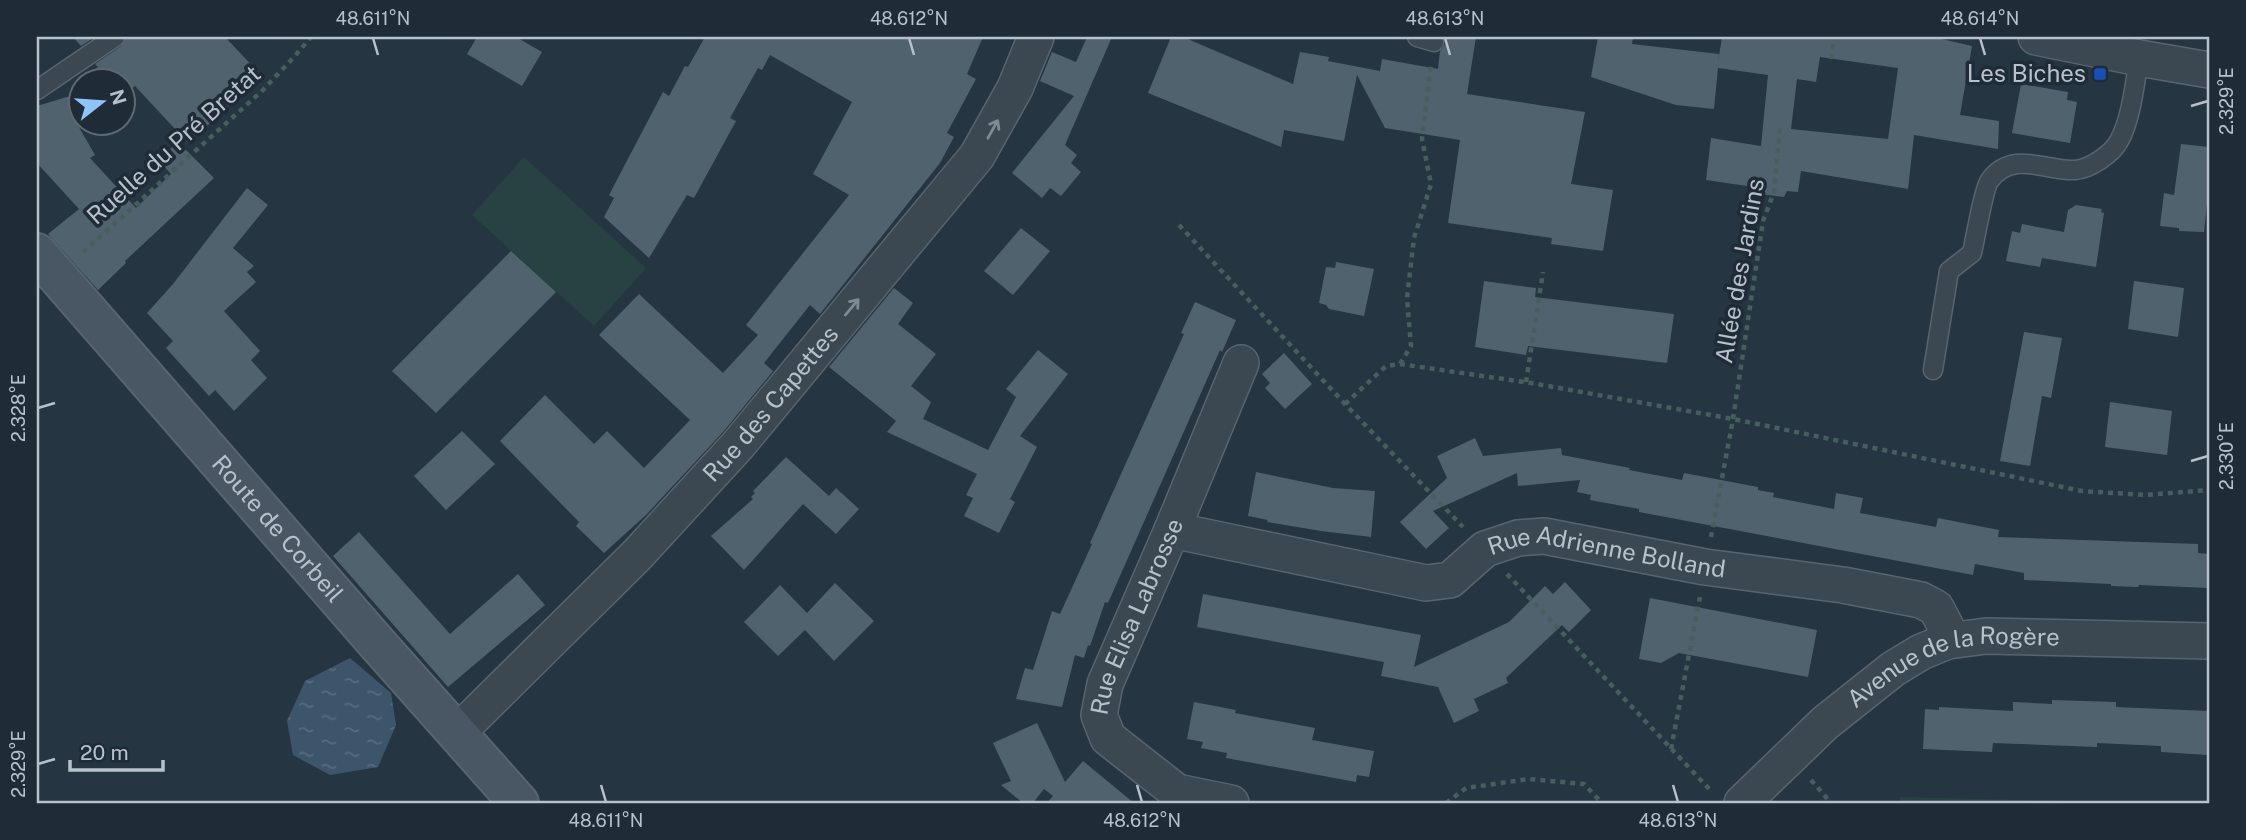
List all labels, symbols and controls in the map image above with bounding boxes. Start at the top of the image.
text: 48.611°N [336,8,410,29]
text: 48.612°N [870,8,948,29]
text: 48.613°N [1406,8,1484,29]
text: 48.614°N [1941,8,2019,29]
street label: Ruelle du Pré Bretat [81,59,266,229]
place label: Les Biches [1967,59,2086,87]
north arrow [66,66,136,136]
marker: Les Biches [2092,66,2108,82]
text: 2.329°E [2216,67,2237,135]
text: N [106,87,131,107]
one-way arrow [986,119,1000,139]
street label: Allée des Jardins [1709,176,1769,365]
one-way arrow [844,298,860,316]
street label: Rue des Capettes [697,320,843,487]
text: 2.328°E [8,374,29,442]
text: 2.330°E [2216,422,2237,490]
street label: Route de Corbeil [207,449,350,608]
street label: Rue Elisa Labrosse [1084,514,1188,717]
street label: Rue Adrienne Bolland [1484,520,1727,583]
street label: Avenue de la Rogère [1841,621,2060,713]
scale bar [70,728,163,772]
text: 2.329°E [8,730,29,798]
text: 20 m [80,740,129,765]
text: 48.611°N [569,810,643,831]
text: 48.612°N [1103,810,1181,831]
text: 48.613°N [1639,810,1717,831]

